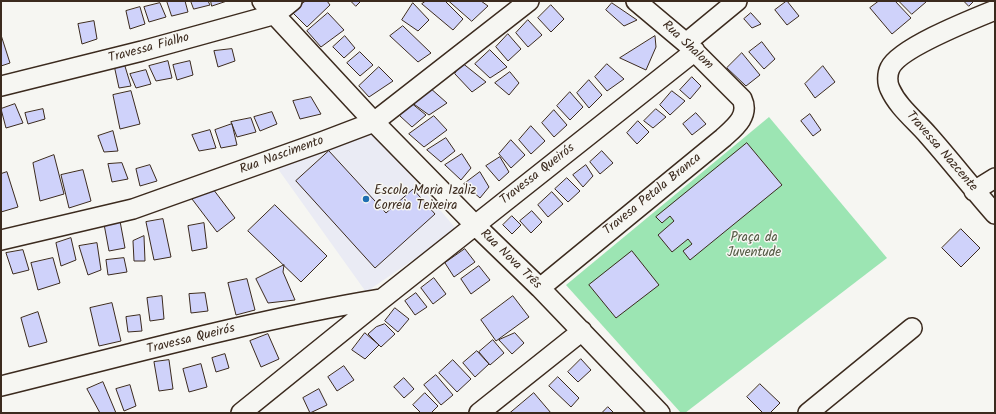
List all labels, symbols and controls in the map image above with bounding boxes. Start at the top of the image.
street label: Rua Shalom [658,18,716,74]
street label: Travessa Fialho [107,31,191,67]
street label: Travessa Nazcente [902,109,980,195]
street label: Rua Nascimento [238,134,326,178]
street label: Travessa Queirós [498,141,578,209]
street label: Travesa Petala Branca [601,151,705,239]
place label: Escola Maria Izaliz Correia Teixeira [374,184,476,215]
marker: Escola Maria Izaliz Correia Teixeira [361,194,371,204]
street label: Rua Nova Três [476,227,544,293]
park label: Praça da Juventude [727,231,781,262]
street label: Travessa Queirós [145,322,237,358]

